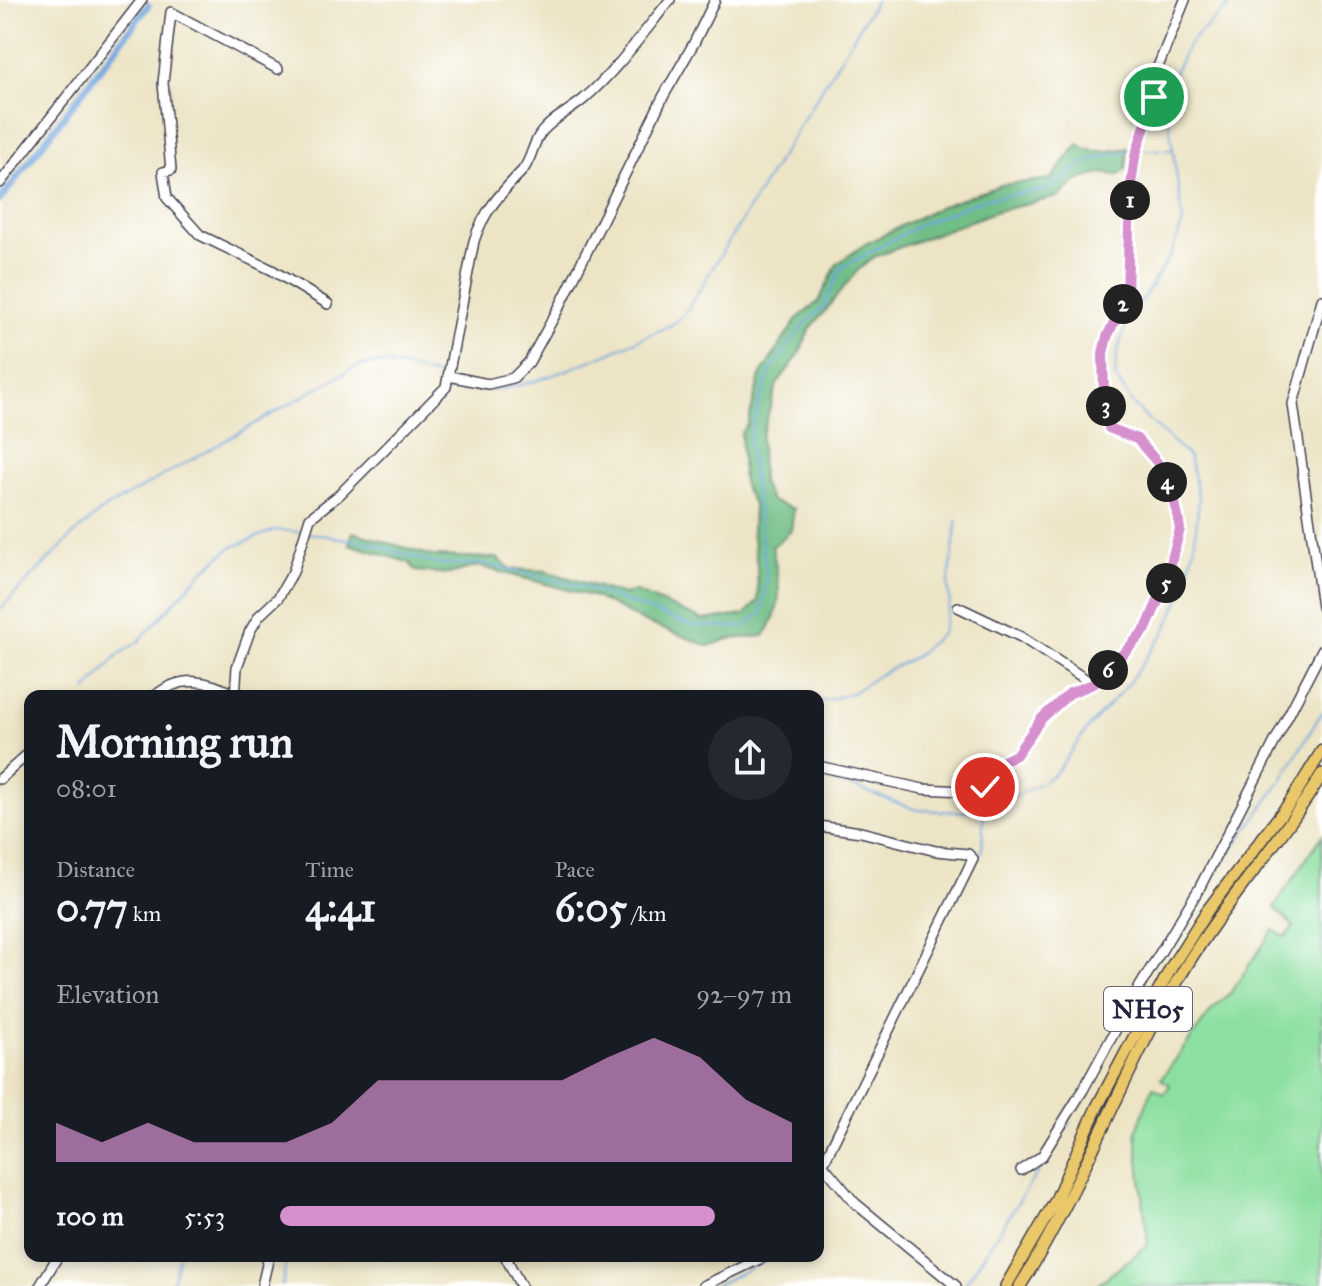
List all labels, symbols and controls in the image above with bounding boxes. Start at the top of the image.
pin [1120,63,1188,131]
icon: arrive [1132,75,1176,119]
pin: 1 [1110,180,1150,220]
text: 1 [1126,186,1134,213]
pin: 2 [1103,284,1143,324]
text: 2 [1118,290,1128,317]
pin: 3 [1086,386,1126,426]
text: 3 [1102,392,1110,419]
pin: 4 [1147,462,1187,502]
text: 4 [1161,468,1173,495]
pin: 5 [1146,563,1186,603]
text: 5 [1161,569,1171,596]
pin: 6 [1088,650,1128,690]
text: 6 [1102,656,1114,683]
text: Morning run [56,715,293,769]
button: share [708,716,792,800]
pin [951,753,1019,821]
icon: check [963,765,1007,809]
text: 08:01 [56,772,117,804]
text: Distance [56,856,135,883]
text: Time [305,856,354,883]
text: Pace [555,856,595,883]
text: 0.77 [56,883,128,932]
text: 4:41 [305,883,376,932]
text: 6:05 [555,883,627,932]
text: km [128,900,161,927]
text: /km [627,900,666,927]
text: Elevation [56,978,159,1010]
text: 92–97 m [696,978,792,1010]
road number: NH05 [1104,987,1192,1031]
text: 100 m [56,1200,124,1232]
text: 5:53 [184,1200,225,1232]

